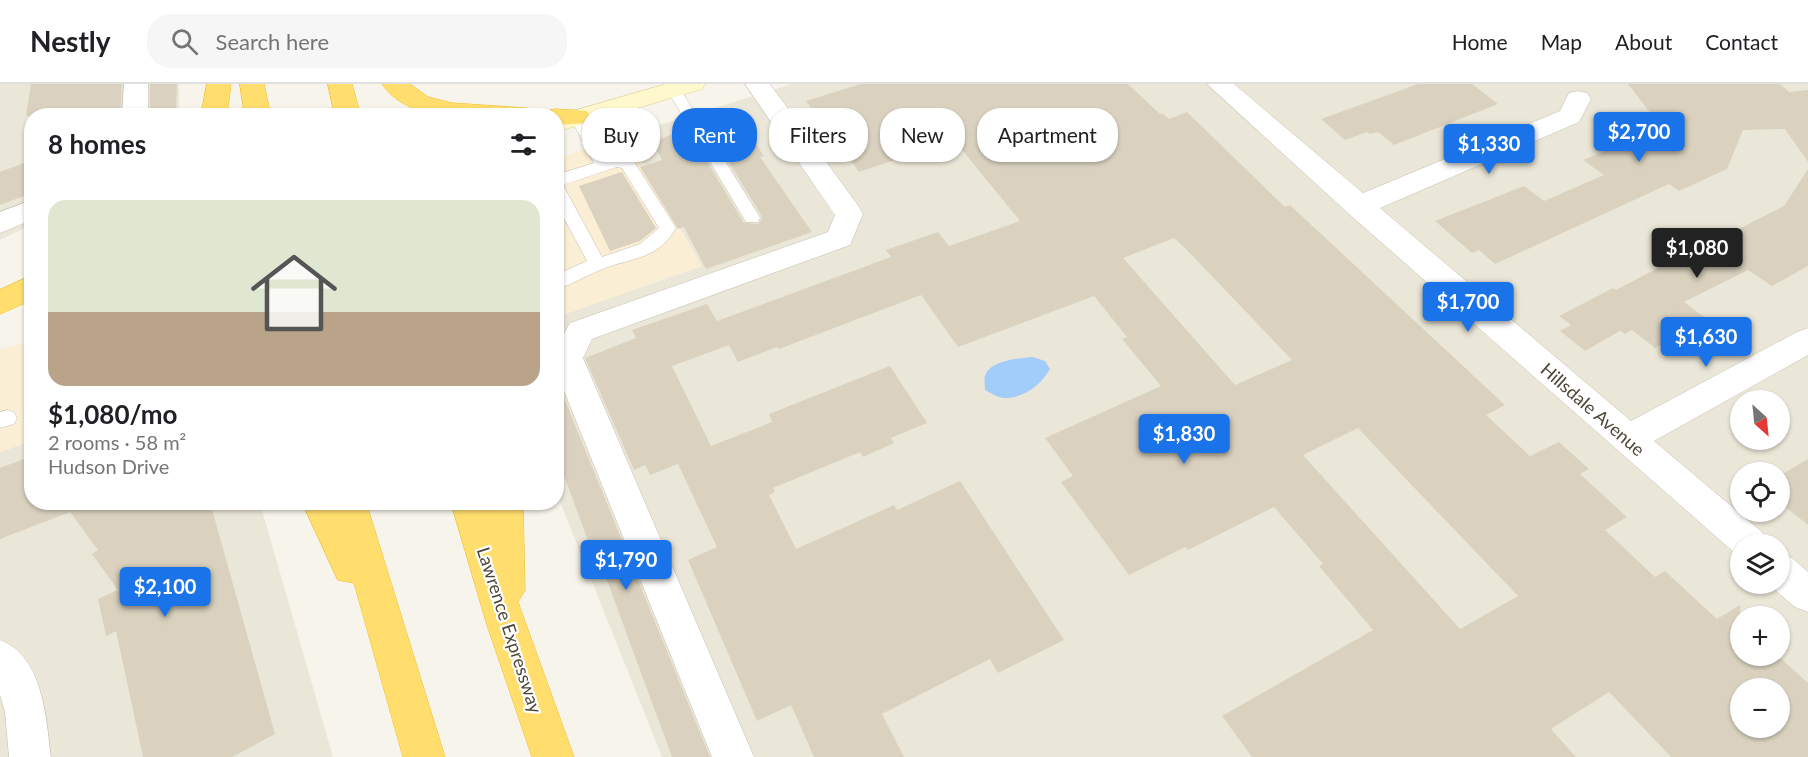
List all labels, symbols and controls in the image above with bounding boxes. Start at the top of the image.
search box [147,14,567,68]
text: Nestly [30,24,111,58]
icon: search [168,25,201,58]
text: Search here [216,28,329,55]
text: Home [1452,29,1508,54]
text: Map [1541,29,1582,54]
text: About [1615,29,1672,54]
text: Contact [1705,29,1778,54]
chip: Buy [582,108,660,162]
chip: Rent [672,108,757,162]
chip: Filters [769,108,868,162]
chip: New [880,108,965,162]
chip: Apartment [977,108,1118,162]
pin: $2,700 [1590,112,1688,163]
text: $2,700 [1608,119,1670,143]
pin: $1,330 [1440,124,1538,175]
text: 8 homes [48,128,146,160]
icon: filters [507,128,540,161]
text: $1,330 [1458,131,1520,155]
pin: $1,080 [1648,228,1746,279]
text: $1,080 [1666,235,1728,259]
icon: home [240,239,348,347]
pin: $1,700 [1419,282,1517,333]
text: $1,700 [1437,289,1499,313]
pin: $1,630 [1657,317,1755,368]
text: $1,630 [1675,324,1737,348]
street label: Hillsdale Avenue [1537,358,1649,460]
north arrow [1730,390,1790,450]
map controls [1730,390,1790,738]
text: $1,080/mo [48,398,178,430]
pin: $1,830 [1135,414,1233,465]
text: $1,830 [1153,421,1215,445]
text: 2 rooms · 58 m² [48,430,186,454]
text: Hudson Drive [48,454,169,478]
button: locate [1730,462,1790,522]
button: layers [1730,534,1790,594]
pin: $1,790 [577,540,675,591]
street label: Lawrence Expressway [473,544,547,716]
text: $1,790 [595,547,657,571]
pin: $2,100 [116,567,214,618]
text: $2,100 [134,574,196,598]
button: + [1730,606,1790,666]
button: − [1730,678,1790,738]

